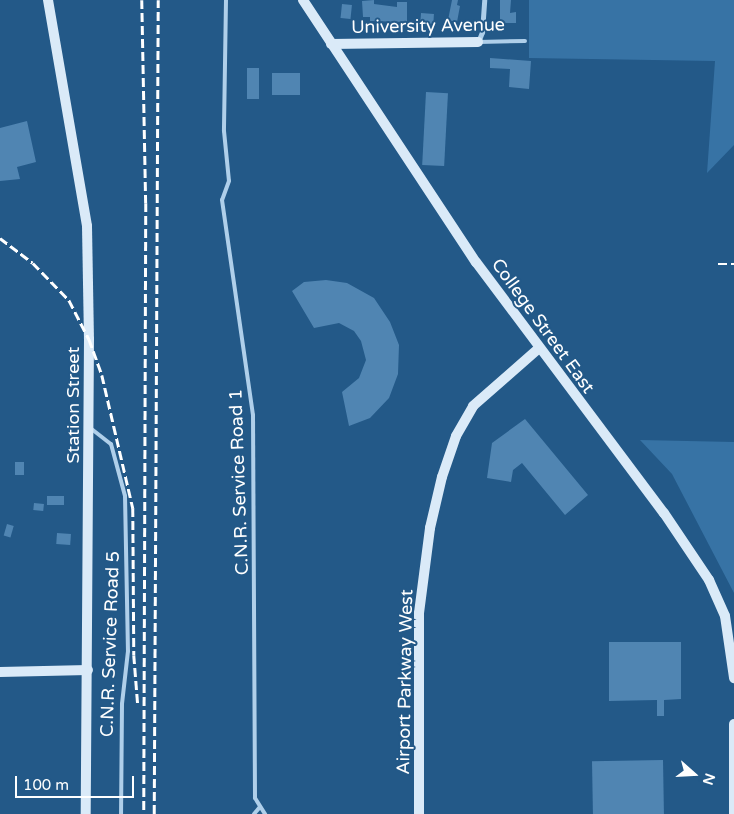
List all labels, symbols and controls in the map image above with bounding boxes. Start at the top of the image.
street label: University Avenue [351,14,505,38]
street label: College Street East [487,254,599,398]
street label: Station Street [62,347,84,463]
street label: C.N.R. Service Road 1 [225,389,253,575]
street label: C.N.R. Service Road 5 [96,551,124,737]
street label: Airport Parkway West [393,589,417,775]
north arrow [669,749,719,799]
scale bar [18,766,136,798]
text: N [699,771,719,787]
text: 100 m [23,776,69,794]

